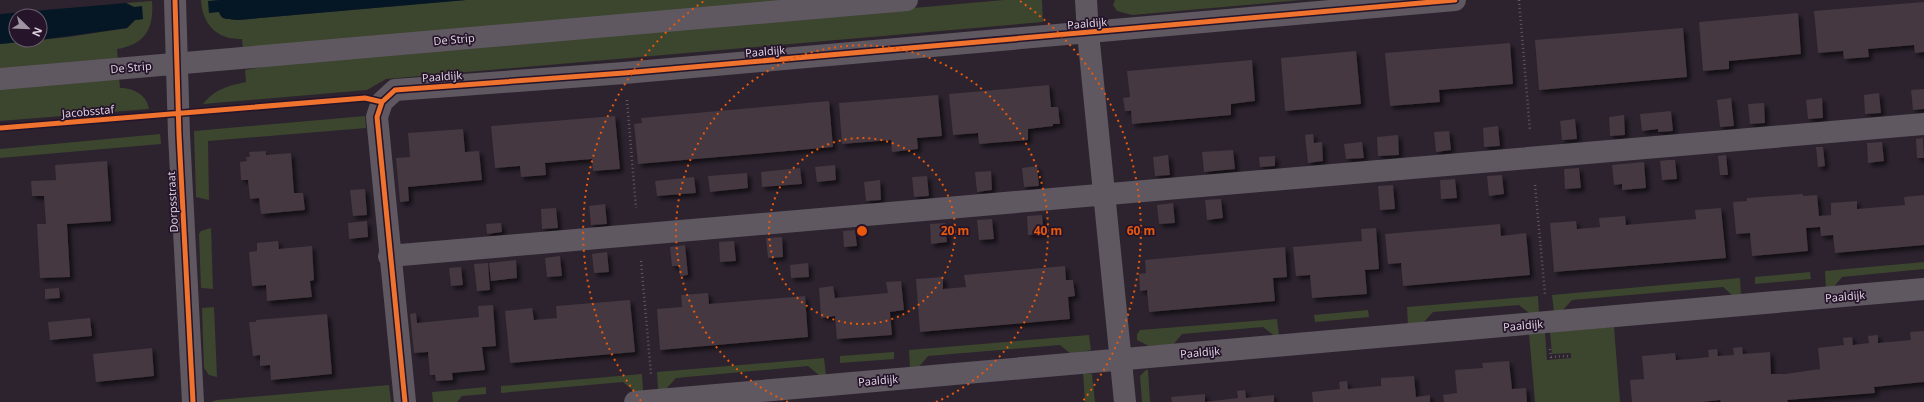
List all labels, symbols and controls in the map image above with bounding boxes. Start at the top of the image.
north arrow [8,8,48,48]
street label: Paaldijk [1066,14,1108,32]
text: N [29,25,46,39]
street label: De Strip [433,30,475,48]
street label: Paaldijk [744,42,786,60]
street label: De Strip [110,58,152,76]
street label: Paaldijk [421,67,463,85]
street label: Jacobsstaf [60,101,116,121]
street label: Dorpsstraat [163,171,181,233]
text: 20 m [941,222,969,239]
text: 40 m [1034,222,1062,239]
text: 60 m [1127,222,1155,239]
centre of rings [855,224,869,238]
street label: Paaldijk [1824,287,1866,305]
street label: Paaldijk [1502,316,1544,334]
street label: Paaldijk [1179,343,1221,361]
street label: Paaldijk [857,371,899,389]

